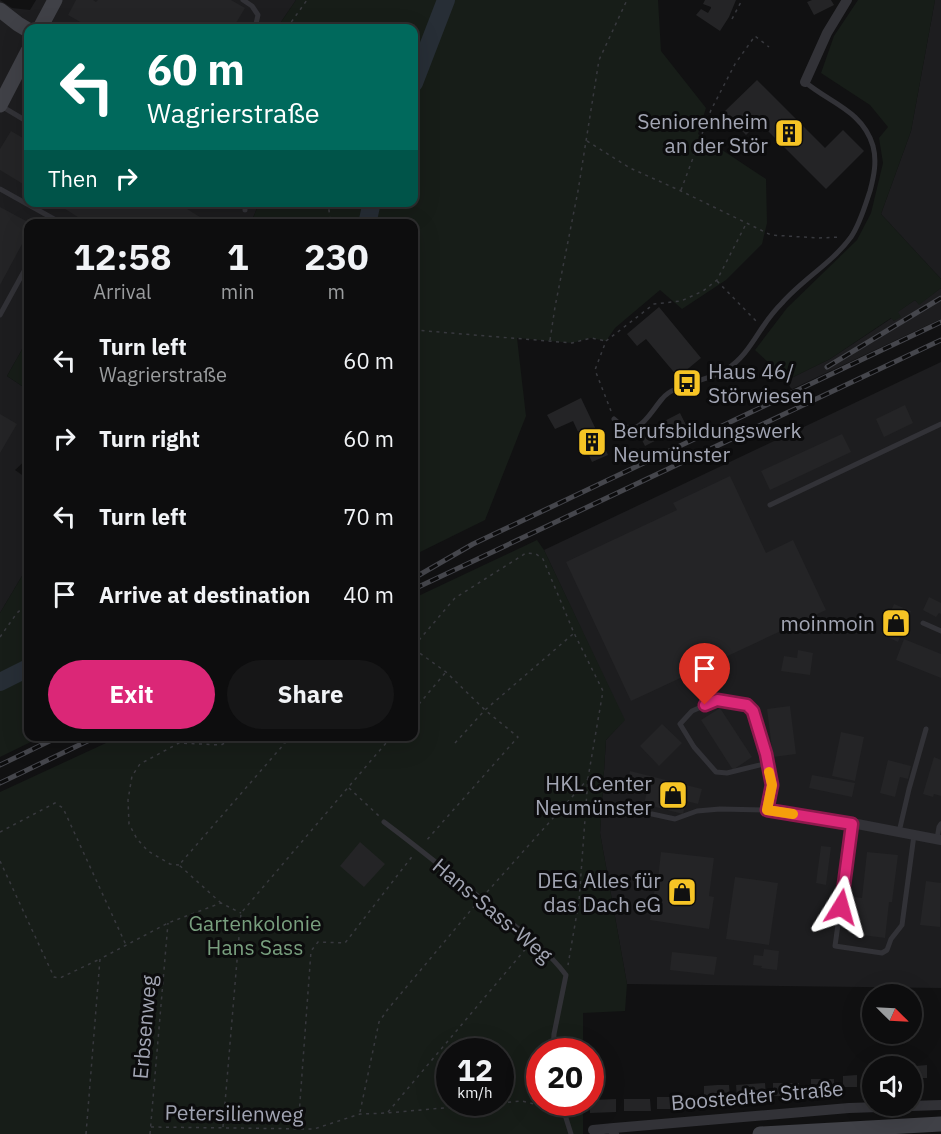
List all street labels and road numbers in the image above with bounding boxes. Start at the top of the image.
street label: Hans-Sass-Weg [427,851,559,969]
street label: Erbsenweg [126,974,162,1080]
street label: Boostedter Straße [670,1074,844,1116]
street label: Petersilienweg [164,1098,304,1128]

